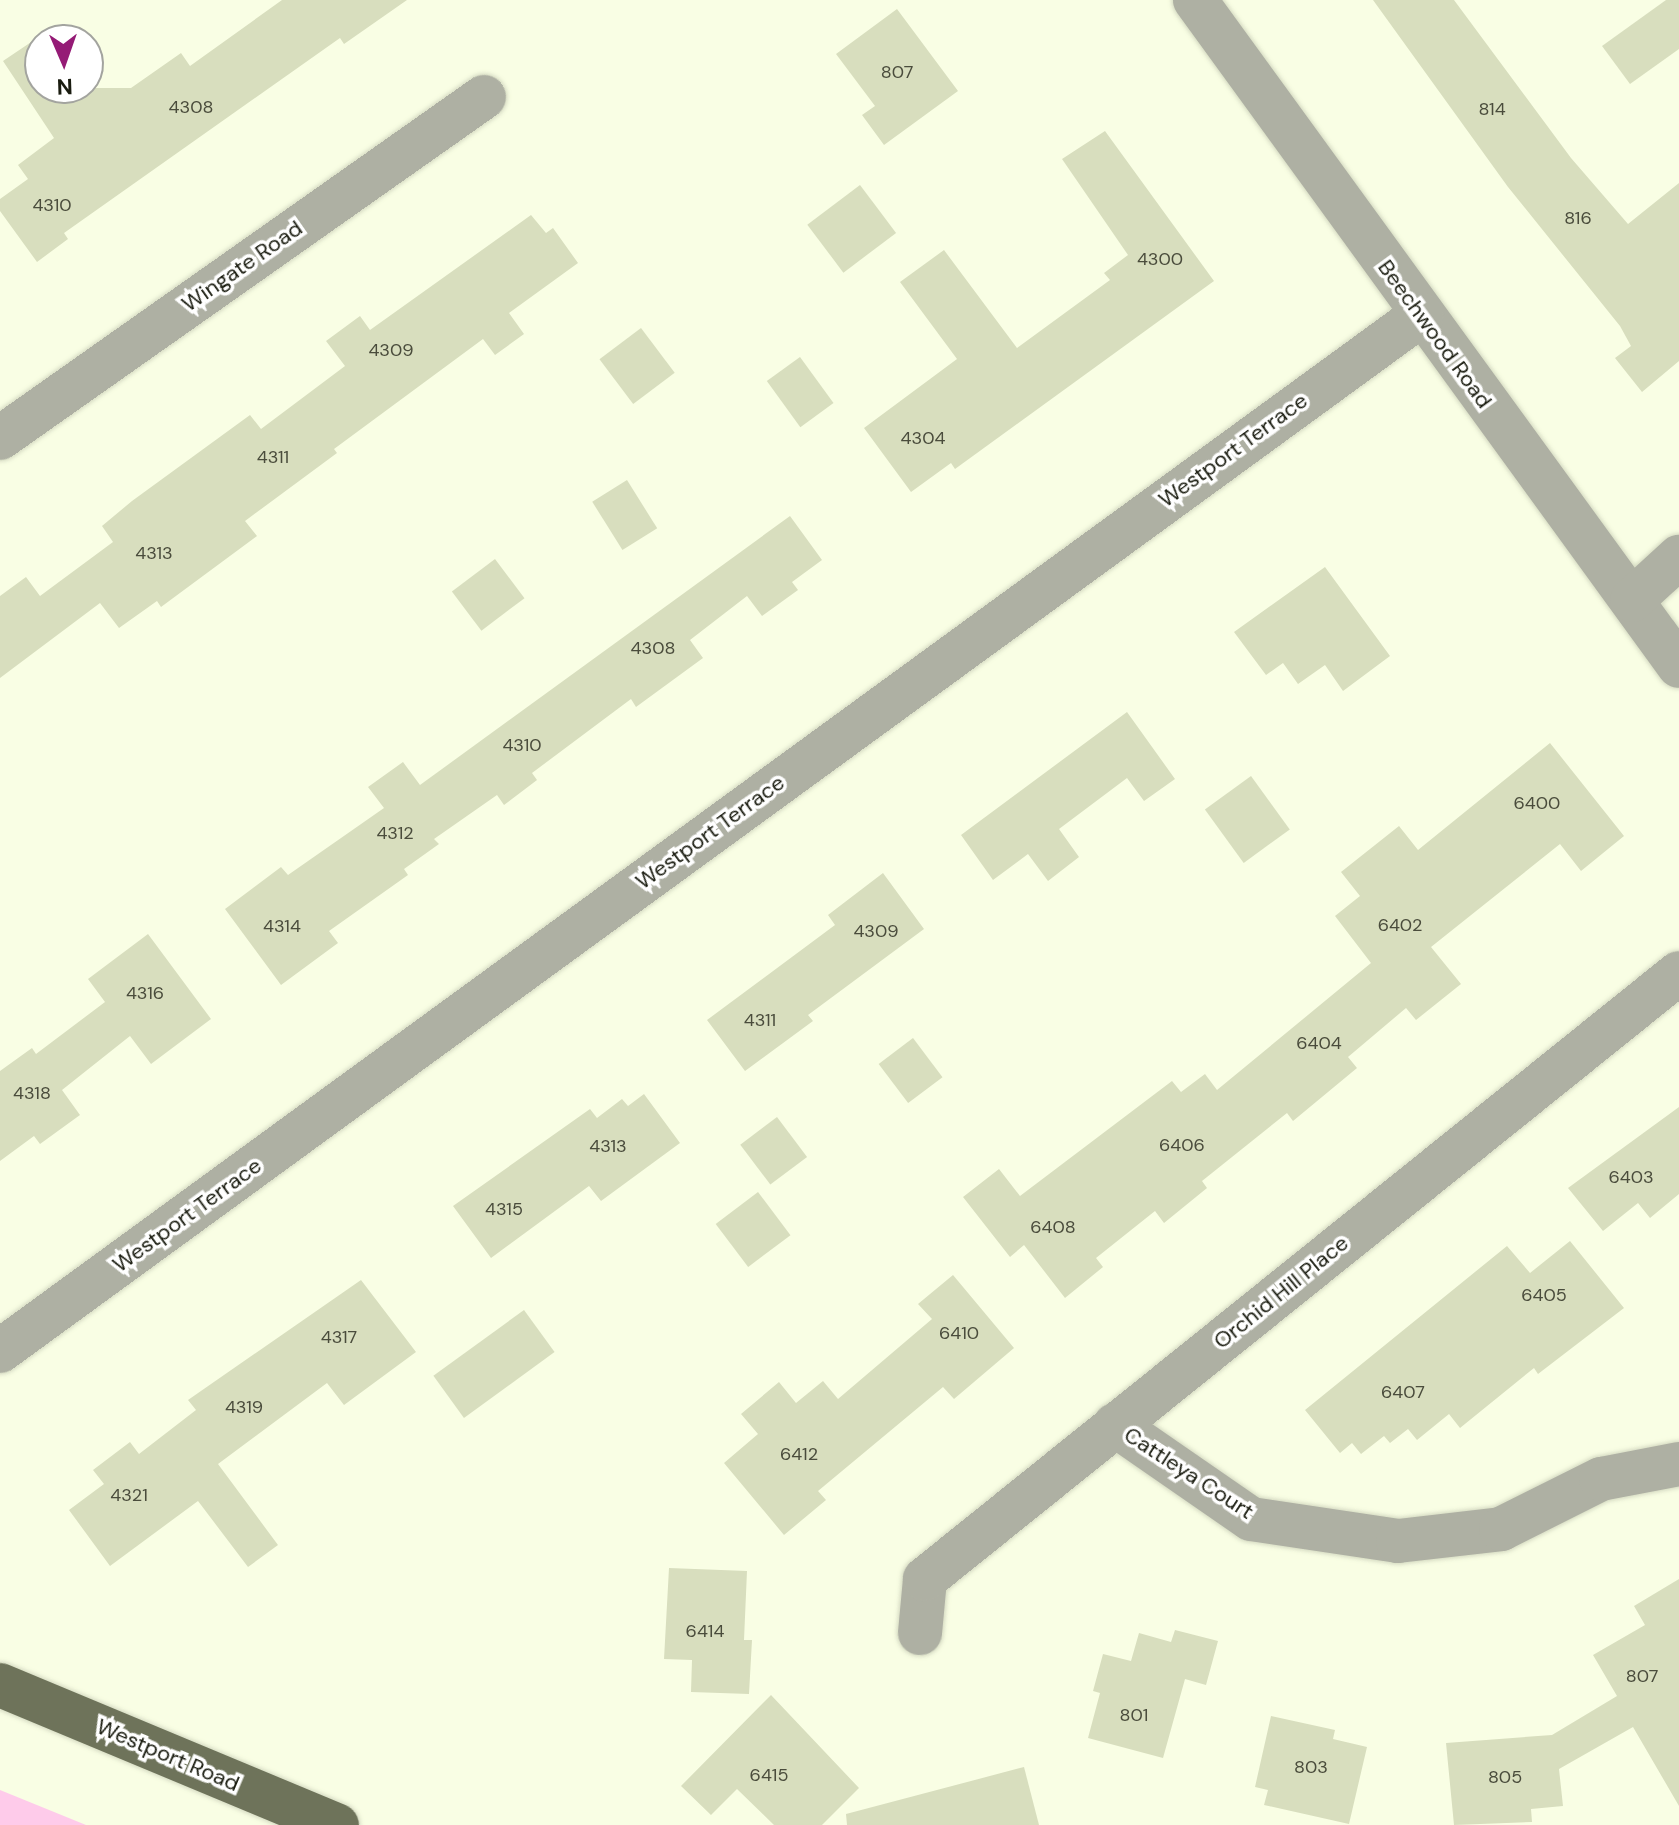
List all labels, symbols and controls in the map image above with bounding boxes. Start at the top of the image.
north arrow [24,24,104,104]
house number: 807 [881,61,913,83]
text: N [56,72,73,101]
house number: 4308 [169,96,213,118]
house number: 814 [1478,98,1506,120]
house number: 4310 [32,194,72,216]
house number: 816 [1564,207,1592,229]
street label: Wingate Road [177,215,307,317]
house number: 4300 [1137,248,1183,270]
street label: Beechwood Road [1372,255,1498,413]
house number: 4309 [368,339,414,361]
street label: Westport Terrace [1153,387,1313,513]
house number: 4304 [901,427,945,449]
house number: 4311 [257,446,289,468]
house number: 4313 [135,542,173,564]
house number: 4308 [631,637,675,659]
house number: 4310 [502,734,542,756]
street label: Westport Terrace [630,769,790,895]
house number: 6400 [1514,792,1560,814]
house number: 4312 [376,822,414,844]
house number: 6402 [1378,914,1422,936]
house number: 4314 [263,915,301,937]
house number: 4309 [853,920,899,942]
house number: 4316 [126,982,164,1004]
house number: 4311 [744,1009,776,1031]
house number: 6404 [1296,1032,1342,1054]
house number: 4318 [13,1082,51,1104]
house number: 6406 [1159,1134,1205,1156]
house number: 4313 [589,1135,627,1157]
street label: Westport Terrace [107,1152,267,1278]
house number: 6403 [1608,1166,1654,1188]
house number: 4315 [485,1198,523,1220]
house number: 6408 [1030,1216,1076,1238]
street label: Orchid Hill Place [1208,1230,1354,1354]
house number: 6405 [1521,1284,1567,1306]
house number: 6410 [939,1322,979,1344]
house number: 4317 [321,1326,357,1348]
house number: 6407 [1381,1381,1425,1403]
house number: 4319 [225,1396,263,1418]
street label: Cattleya Court [1119,1421,1259,1525]
house number: 6412 [780,1443,818,1465]
house number: 4321 [110,1484,148,1506]
house number: 6414 [686,1620,724,1642]
house number: 807 [1626,1665,1658,1687]
house number: 801 [1120,1704,1148,1726]
street label: Westport Road [93,1713,243,1797]
house number: 803 [1294,1756,1328,1778]
house number: 6415 [750,1764,788,1786]
house number: 805 [1488,1766,1522,1788]

